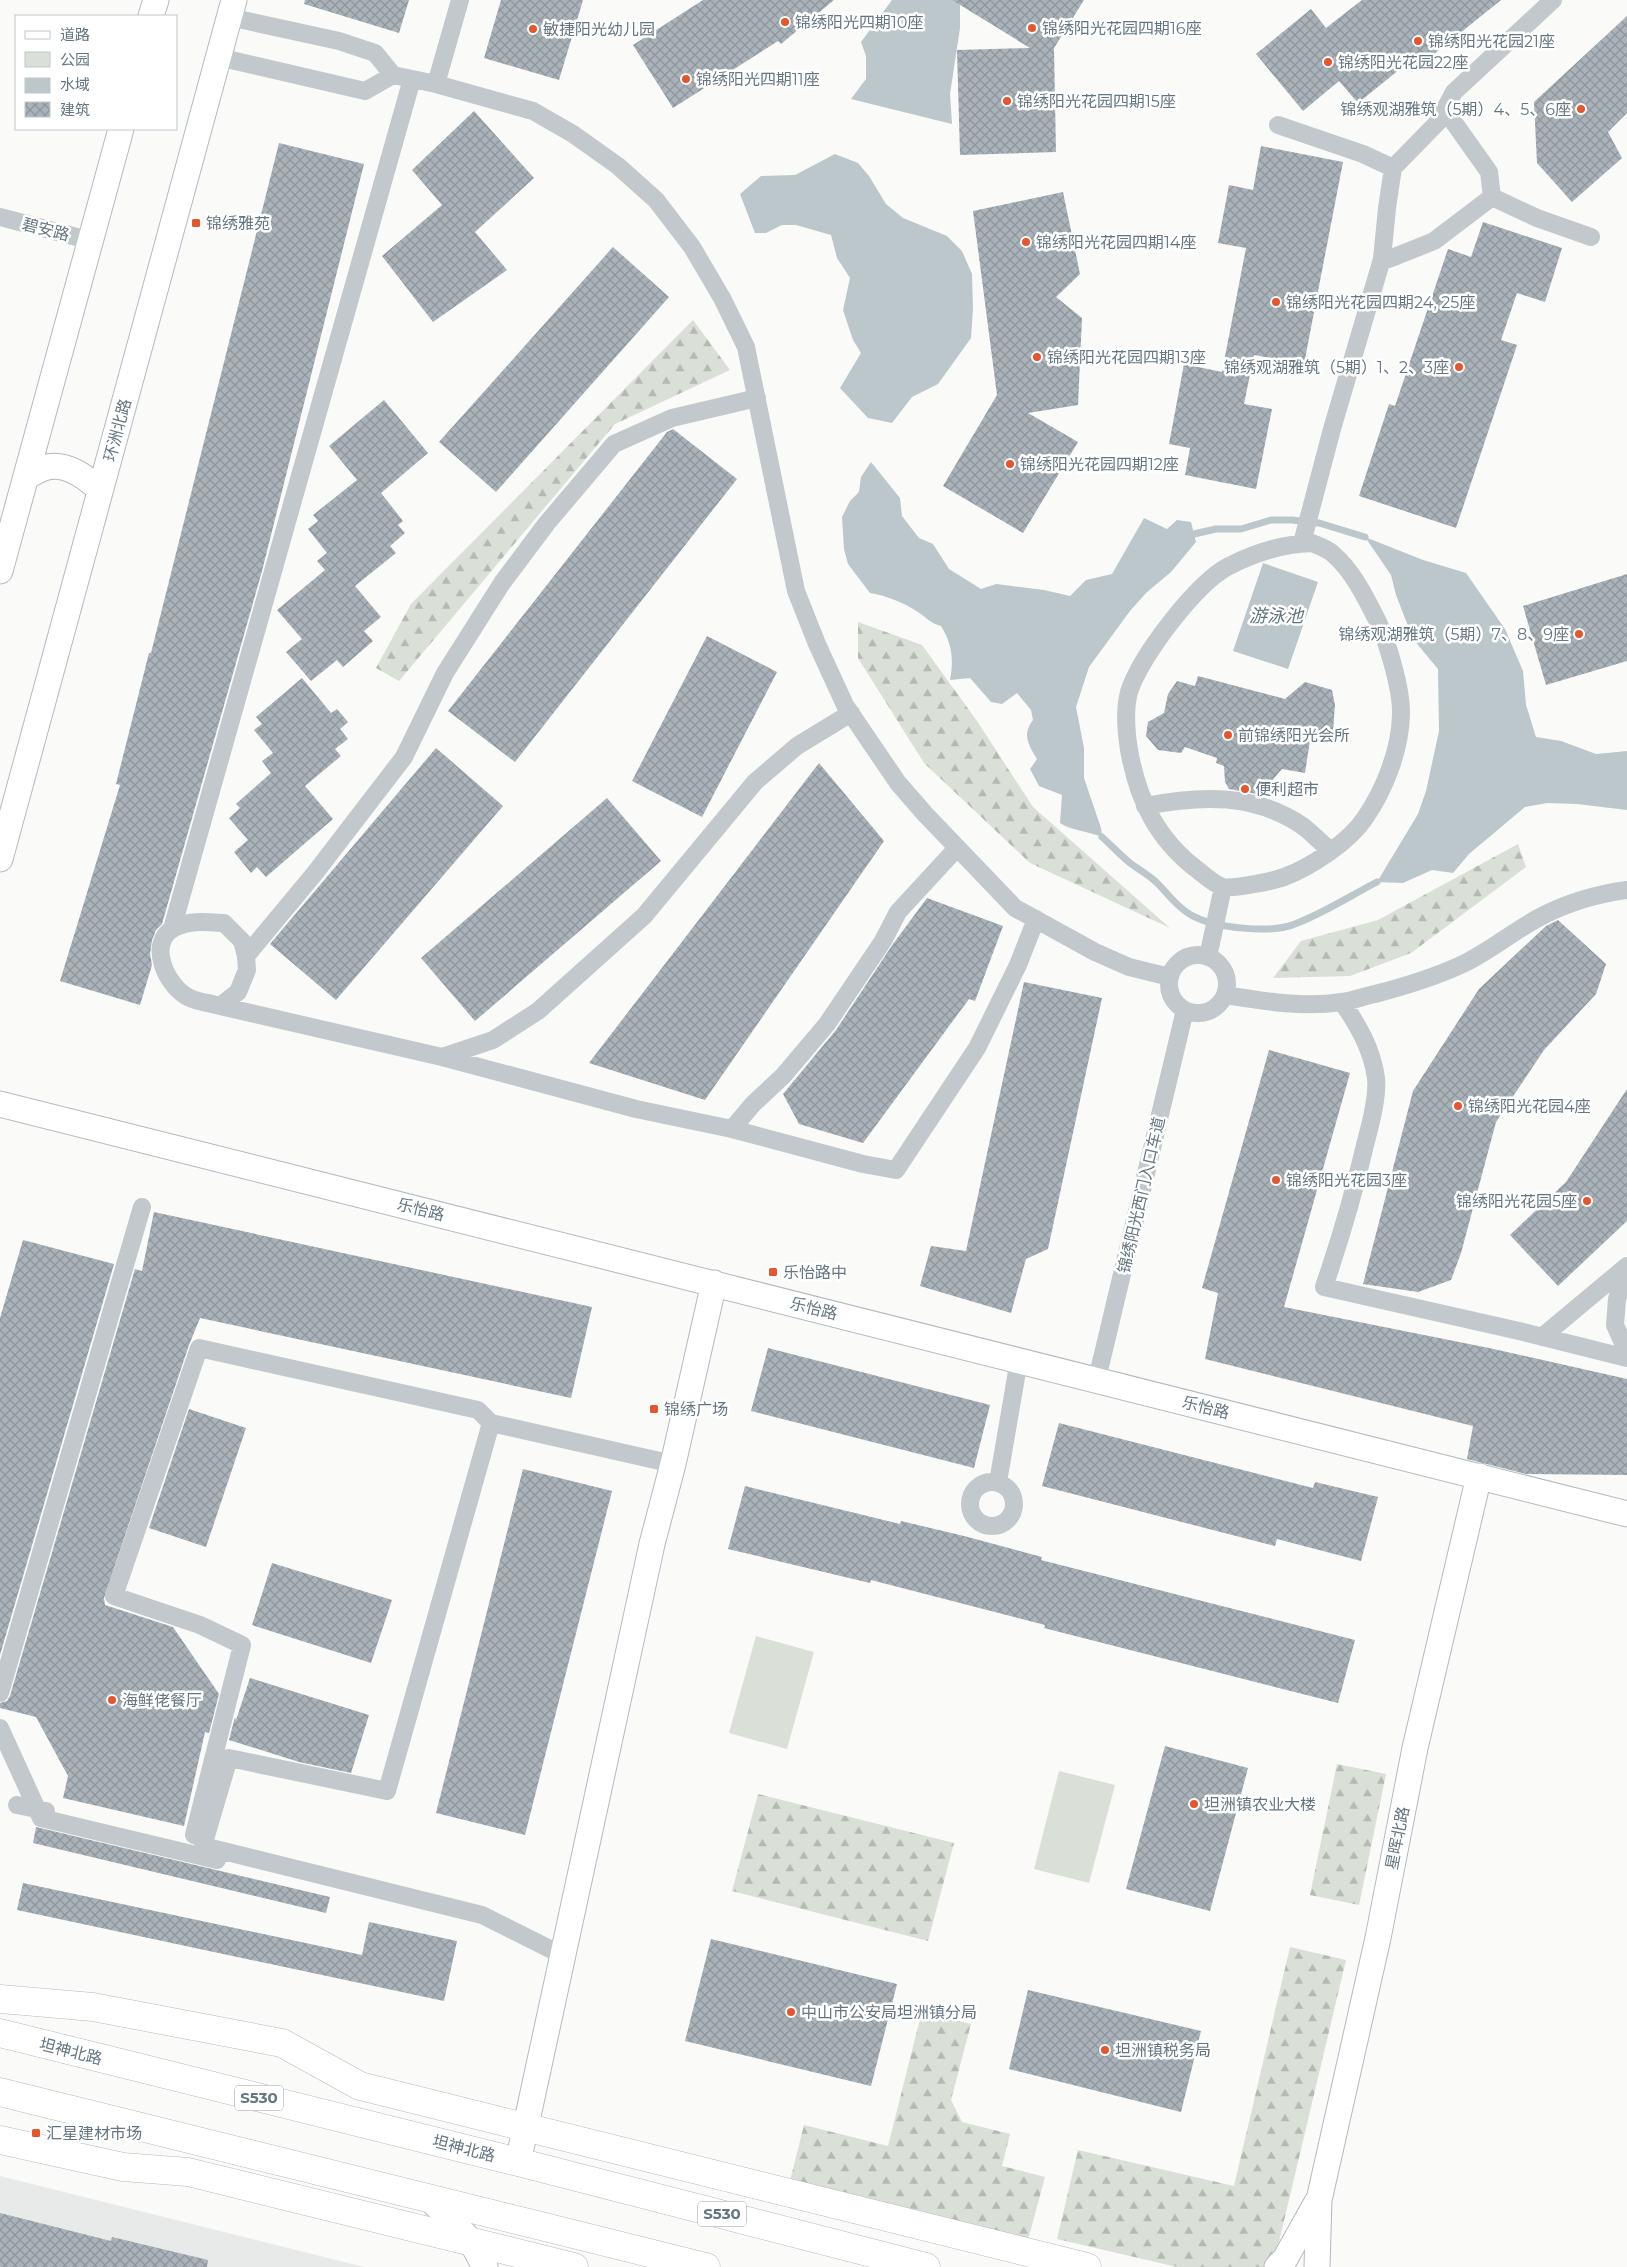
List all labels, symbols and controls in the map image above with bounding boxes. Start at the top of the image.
place label: 锦绣阳光四期10座 [795,13,923,32]
legend [15,15,178,130]
marker: 锦绣阳光四期10座 [779,16,791,28]
place label: 锦绣阳光花园四期16座 [1042,19,1202,38]
place label: 敏捷阳光幼儿园 [543,20,655,39]
marker: 锦绣阳光花园四期16座 [1026,22,1038,34]
marker: 敏捷阳光幼儿园 [527,23,539,35]
text: 道路 [60,25,90,44]
place label: 锦绣阳光花园21座 [1428,32,1555,51]
marker: 锦绣阳光花园21座 [1412,35,1424,47]
text: 公园 [60,50,90,69]
place label: 锦绣阳光花园22座 [1338,53,1468,72]
marker: 锦绣阳光花园22座 [1322,56,1334,68]
place label: 锦绣阳光四期11座 [696,70,820,89]
marker: 锦绣阳光四期11座 [680,73,692,85]
text: 水域 [60,75,90,94]
place label: 锦绣阳光花园四期15座 [1017,92,1176,111]
marker: 锦绣阳光花园四期15座 [1001,95,1013,107]
text: 建筑 [60,100,90,119]
place label: 锦绣观湖雅筑（5期）4、5、6座 [1341,100,1571,119]
marker: 锦绣观湖雅筑（5期）4、5、6座 [1575,103,1587,115]
street label: 碧安路 [20,214,71,245]
place label: 锦绣雅苑 [206,214,270,233]
marker: 锦绣雅苑 [190,217,202,229]
place label: 锦绣阳光花园四期14座 [1036,233,1196,252]
marker: 锦绣阳光花园四期14座 [1020,236,1032,248]
place label: 锦绣阳光花园四期24, 25座 [1286,293,1475,312]
marker: 锦绣阳光花园四期24, 25座 [1270,296,1282,308]
place label: 锦绣阳光花园四期13座 [1047,348,1206,367]
marker: 锦绣阳光花园四期13座 [1031,351,1043,363]
place label: 锦绣观湖雅筑（5期）1、2、3座 [1224,358,1449,377]
marker: 锦绣观湖雅筑（5期）1、2、3座 [1453,361,1465,373]
street label: 环洲北路 [100,397,135,464]
place label: 锦绣阳光花园四期12座 [1020,455,1179,474]
marker: 锦绣阳光花园四期12座 [1004,458,1016,470]
water label: 游泳池 [1249,605,1305,627]
place label: 锦绣观湖雅筑（5期）7、8、9座 [1339,625,1569,644]
marker: 锦绣观湖雅筑（5期）7、8、9座 [1573,628,1585,640]
place label: 前锦绣阳光会所 [1238,726,1350,745]
marker: 前锦绣阳光会所 [1222,729,1234,741]
place label: 便利超市 [1255,780,1319,799]
marker: 便利超市 [1239,783,1251,795]
place label: 锦绣阳光花园4座 [1468,1097,1591,1116]
marker: 锦绣阳光花园4座 [1452,1100,1464,1112]
street label: 锦绣阳光西门入口车道 [1114,1115,1169,1275]
place label: 锦绣阳光花园3座 [1286,1171,1407,1190]
marker: 锦绣阳光花园3座 [1270,1174,1282,1186]
place label: 锦绣阳光花园5座 [1456,1192,1577,1211]
street label: 乐怡路 [395,1194,446,1225]
marker: 锦绣阳光花园5座 [1581,1195,1593,1207]
place label: 乐怡路中 [783,1263,847,1282]
marker: 乐怡路中 [767,1266,779,1278]
street label: 乐怡路 [788,1293,839,1324]
street label: 乐怡路 [1180,1392,1231,1423]
place label: 锦绣广场 [664,1400,728,1419]
marker: 锦绣广场 [648,1403,660,1415]
place label: 海鲜佬餐厅 [122,1691,202,1710]
marker: 海鲜佬餐厅 [106,1694,118,1706]
place label: 坦洲镇农业大楼 [1204,1795,1316,1814]
marker: 坦洲镇农业大楼 [1188,1798,1200,1810]
street label: 星晖北路 [1382,1805,1413,1871]
place label: 中山市公安局坦洲镇分局 [801,2003,977,2022]
marker: 中山市公安局坦洲镇分局 [785,2006,797,2018]
street label: 坦神北路 [38,2035,104,2068]
place label: 坦洲镇税务局 [1115,2041,1211,2060]
marker: 坦洲镇税务局 [1099,2044,1111,2056]
road number: S530 [235,2086,283,2110]
place label: 汇星建材市场 [46,2124,142,2143]
marker: 汇星建材市场 [30,2127,42,2139]
street label: 坦神北路 [431,2132,497,2165]
road number: S530 [698,2202,746,2226]

